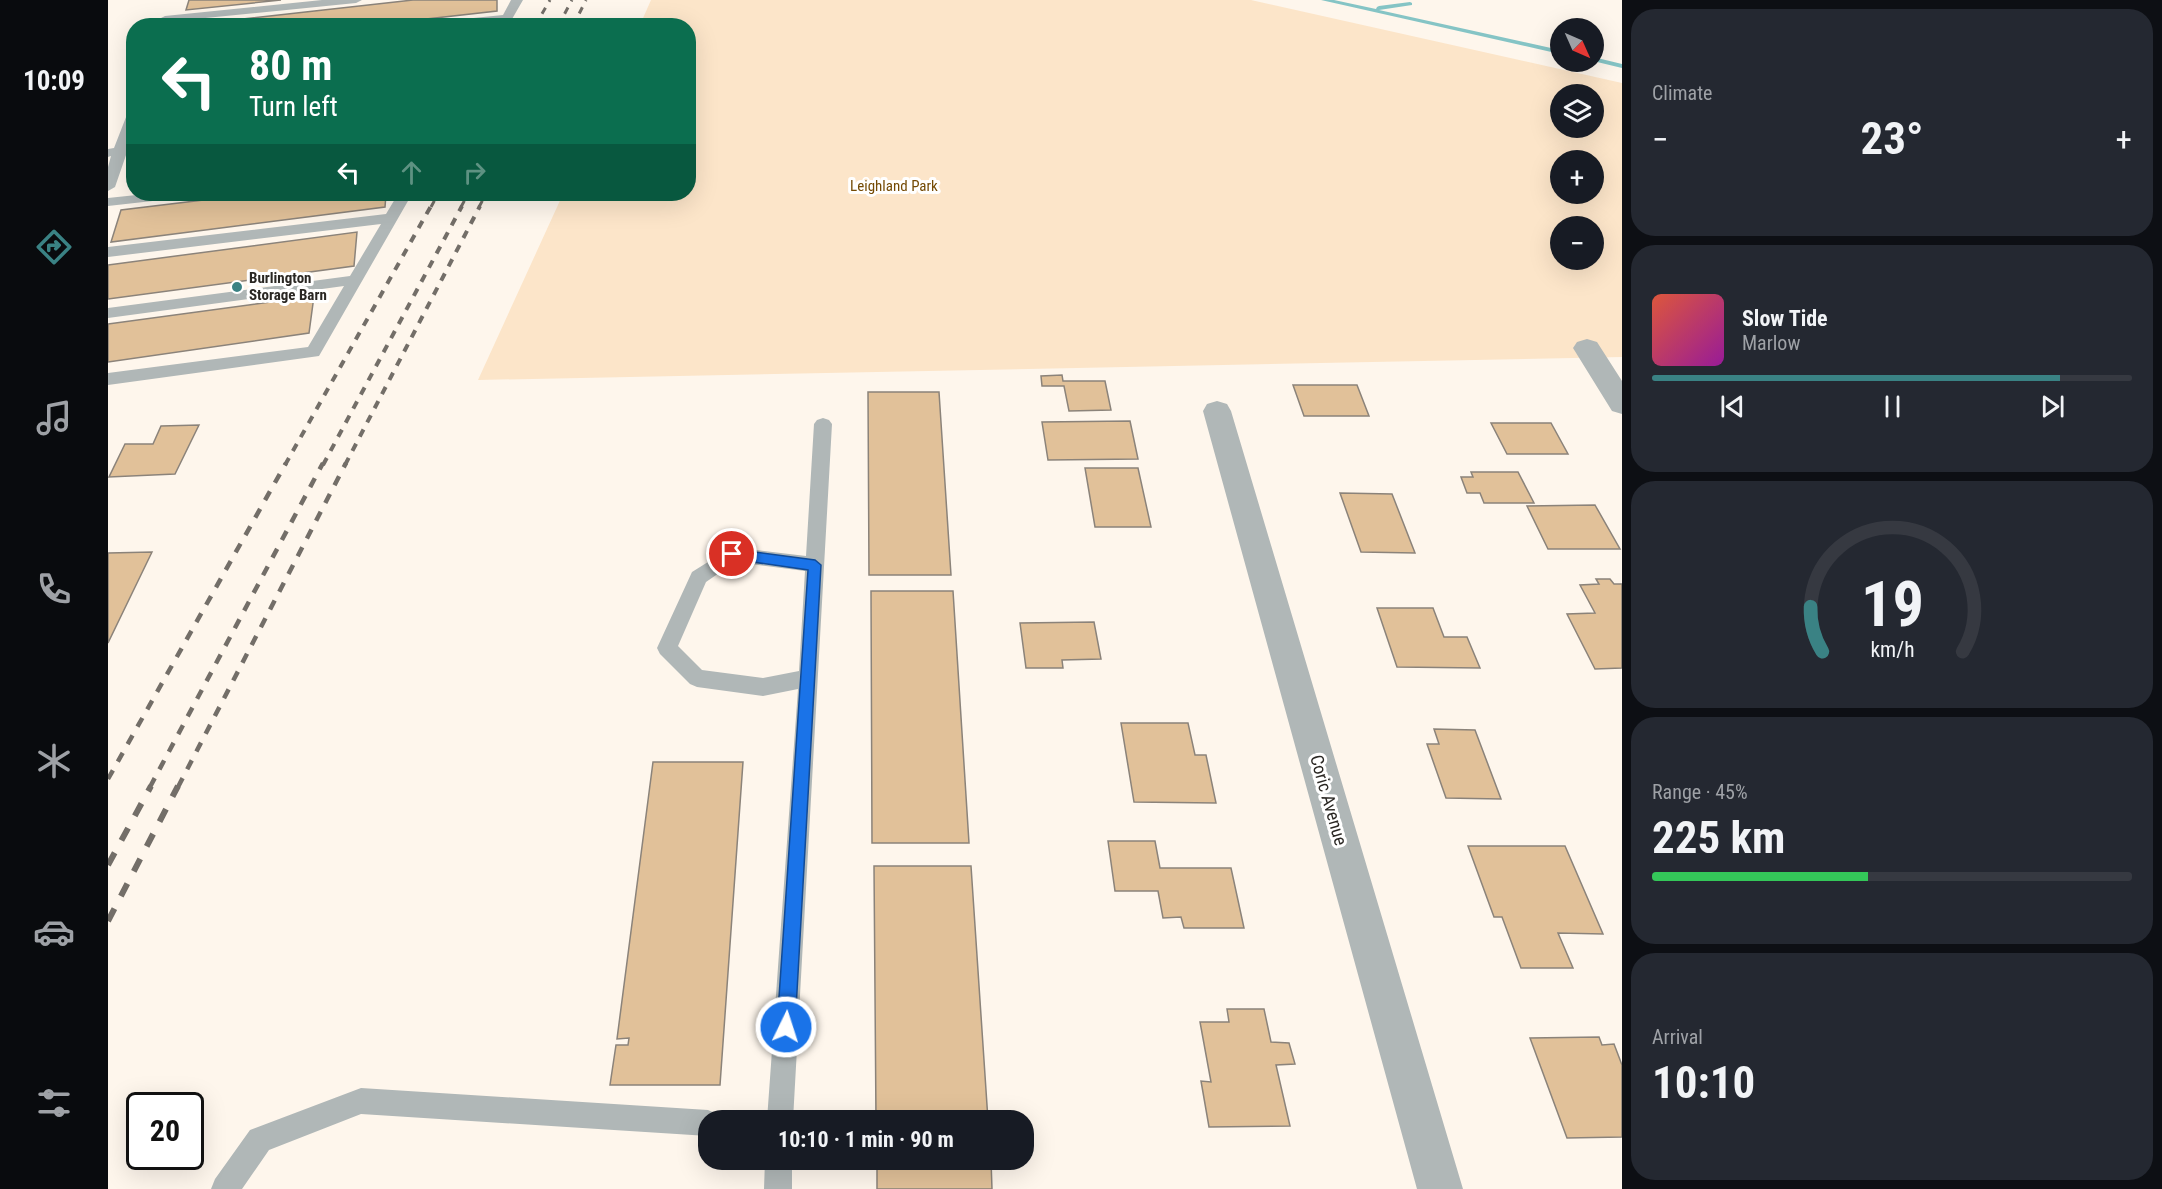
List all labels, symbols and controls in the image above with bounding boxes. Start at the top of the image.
north arrow [1550,18,1604,72]
map controls [1550,18,1604,270]
text: 80 m [249,41,332,90]
icon: left [150,42,228,120]
text: 10:09 [23,65,85,97]
text: Climate [1652,81,1712,105]
button: layers [1550,84,1604,138]
text: Turn left [249,91,338,123]
text: 23° [1861,112,1924,165]
text: − [1652,120,1669,159]
text: + [2116,120,2132,159]
button: + [1550,150,1604,204]
icon: left [332,156,365,189]
icon: ahead [395,156,428,189]
icon: right [458,156,491,189]
park label: Leighland Park [850,177,938,195]
button: − [1550,216,1604,270]
icon: directions [33,226,75,268]
place label: Burlington Storage Barn [249,269,327,304]
marker: Burlington Storage Barn [230,280,244,294]
text: Slow Tide [1742,306,1828,331]
text: Marlow [1742,331,1800,355]
icon: previous [1716,390,1749,423]
icon: pause [1876,390,1909,423]
icon: next [2036,390,2069,423]
icon: music [33,397,75,439]
pin [706,528,757,579]
icon: arrive [715,537,748,570]
icon: phone [33,568,75,610]
text: 19 [1860,568,1924,641]
text: km/h [1870,637,1914,662]
icon: climate [33,740,75,782]
street label: Coric Avenue [1306,752,1352,848]
text: Range · 45% [1652,780,1748,804]
text: 225 km [1652,811,1785,864]
icon: car [33,911,75,953]
position arrow [754,995,818,1059]
text: Arrival [1652,1025,1703,1049]
text: 10:10 [1652,1056,1755,1109]
icon: filters [33,1082,75,1124]
speed limit sign: 20 [126,1092,204,1170]
text: 10:10 · 1 min · 90 m [778,1127,954,1152]

